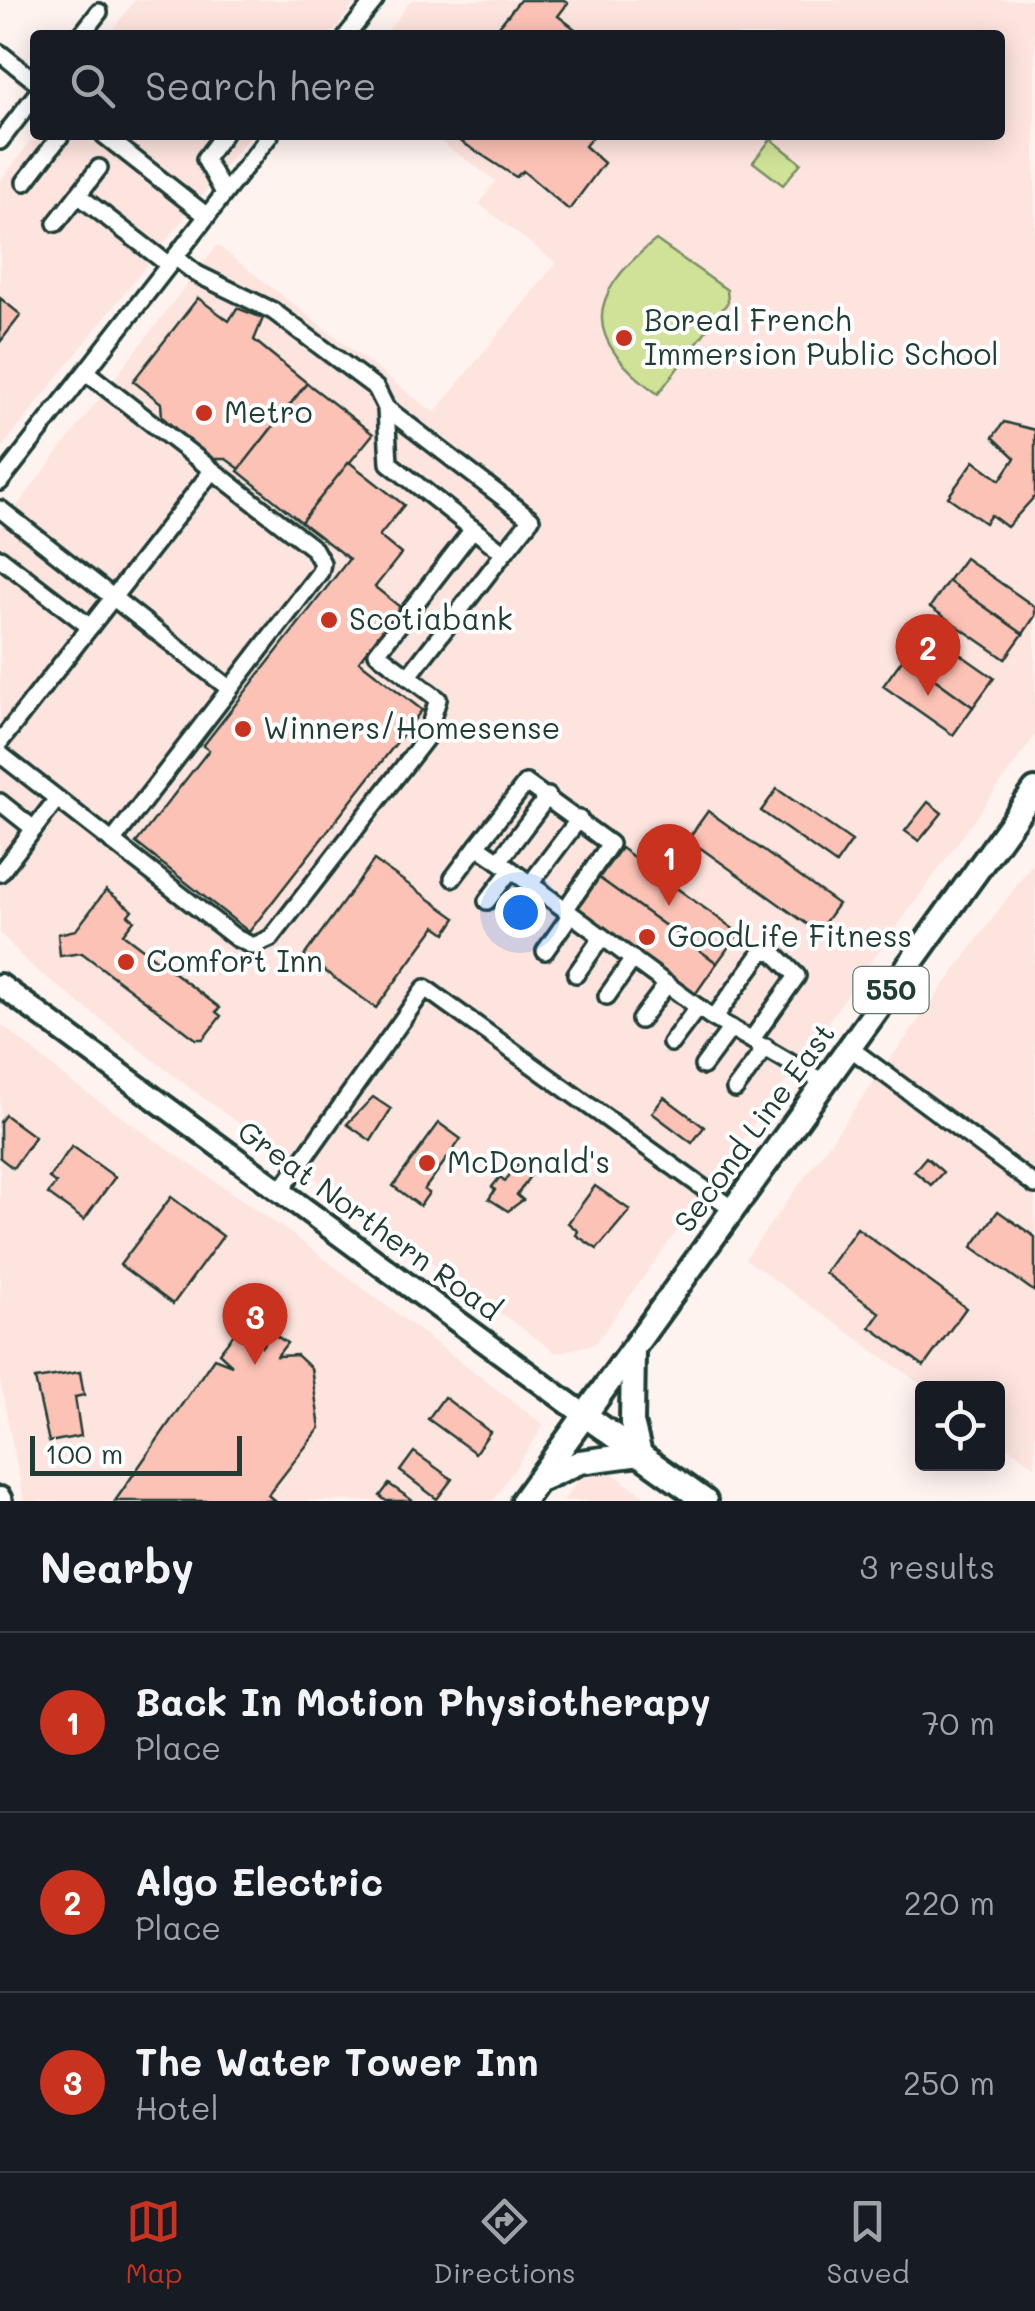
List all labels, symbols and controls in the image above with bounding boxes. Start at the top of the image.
search box [30,30,1005,140]
icon: search [65,58,120,113]
text: Search here [145,60,376,110]
place label: Boreal French Immersion Public School [644,299,999,373]
marker: Boreal French Immersion Public School [613,327,635,349]
place label: Metro [224,391,313,431]
marker: Metro [193,402,215,424]
place label: Scotiabank [349,598,513,638]
marker: Scotiabank [318,609,340,631]
pin: 2 [896,614,960,696]
place label: Winners/Homesense [263,707,560,747]
marker: Winners/Homesense [232,718,254,740]
pin: 1 [636,824,702,906]
your location [495,887,546,938]
place label: GoodLife Fitness [667,915,912,955]
marker: GoodLife Fitness [636,926,658,948]
place label: Comfort Inn [146,940,323,980]
marker: Comfort Inn [115,951,137,973]
road number: 550 [854,967,928,1013]
street label: Second Line East [664,1014,843,1240]
street label: Great Northern Road [230,1110,510,1329]
place label: McDonald's [447,1141,610,1181]
marker: McDonald's [416,1152,438,1174]
pin: 3 [222,1282,288,1365]
map controls [915,1381,1005,1471]
button: locate [915,1381,1005,1471]
scale bar [30,1431,242,1476]
text: 100 m [45,1435,123,1471]
text: Nearby [40,1539,194,1594]
text: 3 results [859,1545,995,1587]
text: Back In Motion Physiotherapy [135,1676,711,1726]
text: 1 [65,1701,80,1743]
text: 70 m [922,1701,995,1743]
text: Place [135,1726,221,1768]
text: Algo Electric [135,1856,383,1906]
text: 2 [64,1881,81,1923]
text: 220 m [904,1881,995,1923]
text: Place [135,1906,221,1948]
text: The Water Tower Inn [135,2036,539,2086]
text: 3 [63,2061,82,2103]
text: 250 m [903,2061,995,2103]
text: Hotel [135,2086,219,2128]
tab: Map [125,2194,182,2290]
tab: Directions [433,2194,576,2290]
tab: Saved [826,2194,910,2290]

